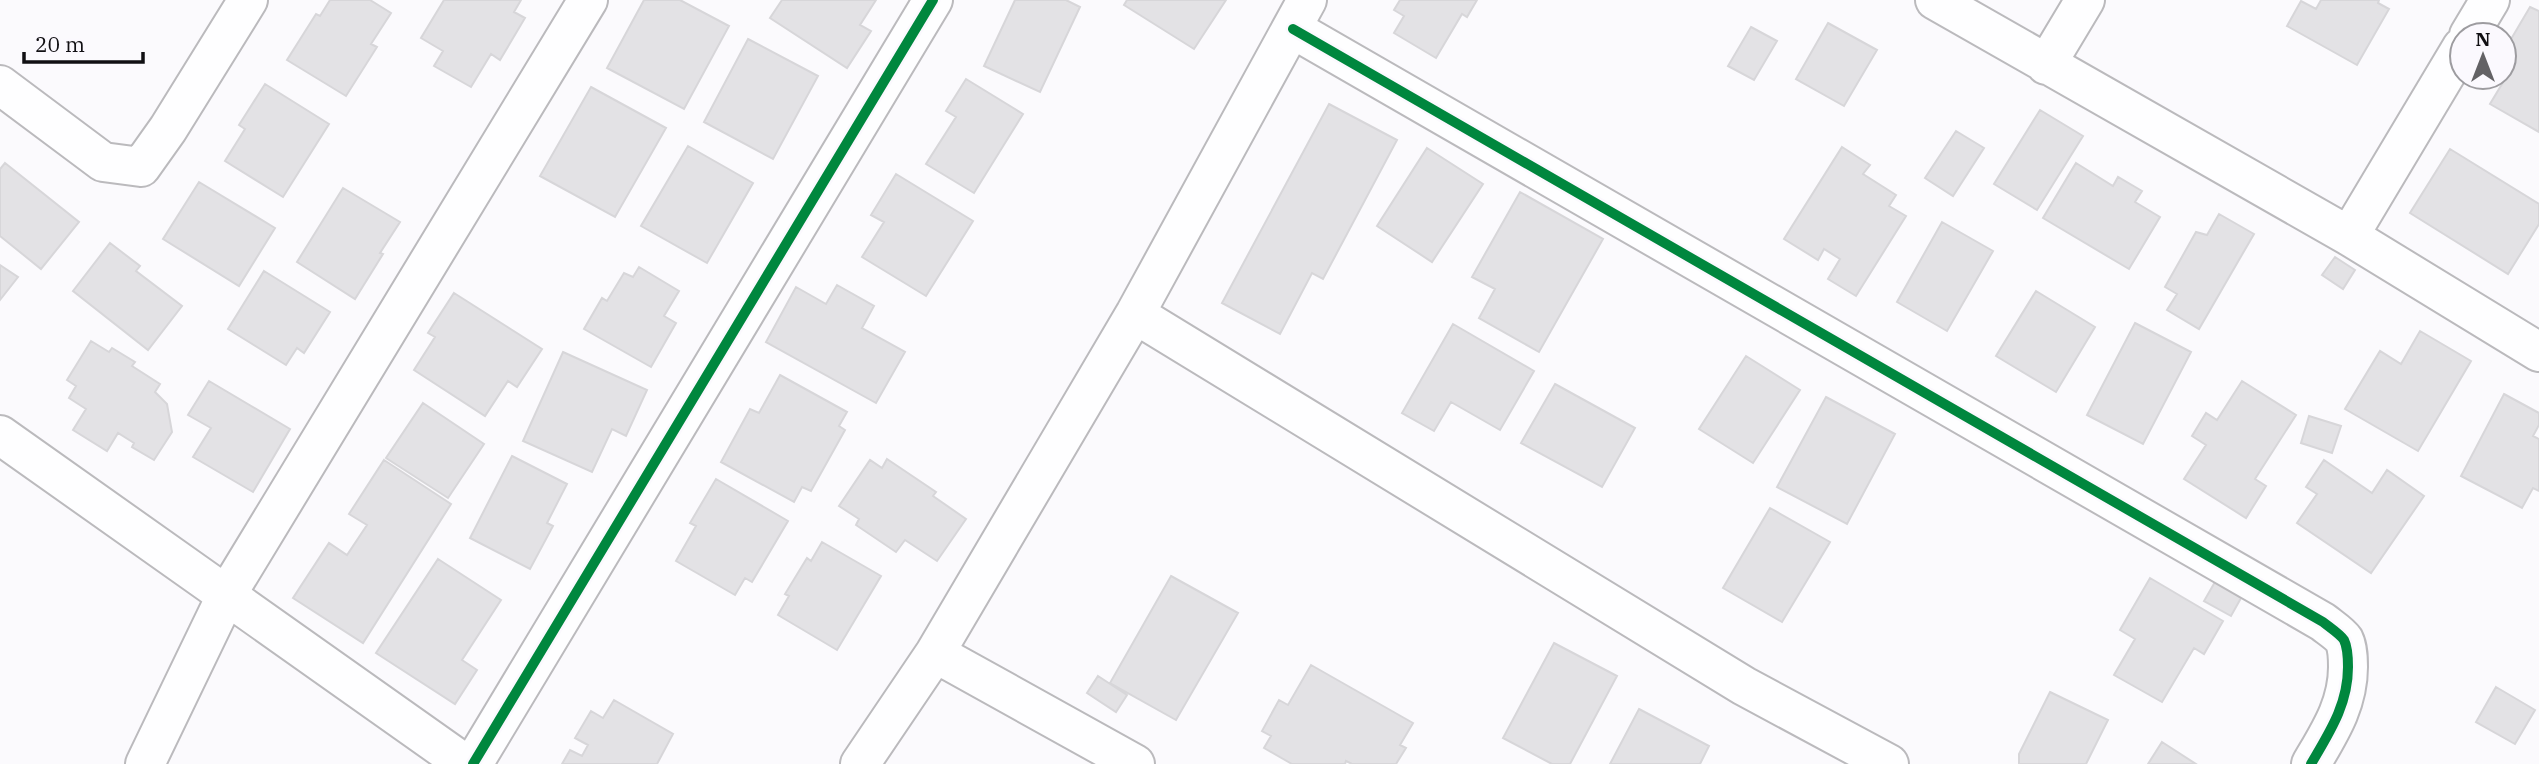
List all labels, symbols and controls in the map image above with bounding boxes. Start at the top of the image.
scale bar [24,21,144,65]
north arrow [2448,21,2518,91]
text: N [2475,27,2491,51]
text: 20 m [35,30,85,58]

